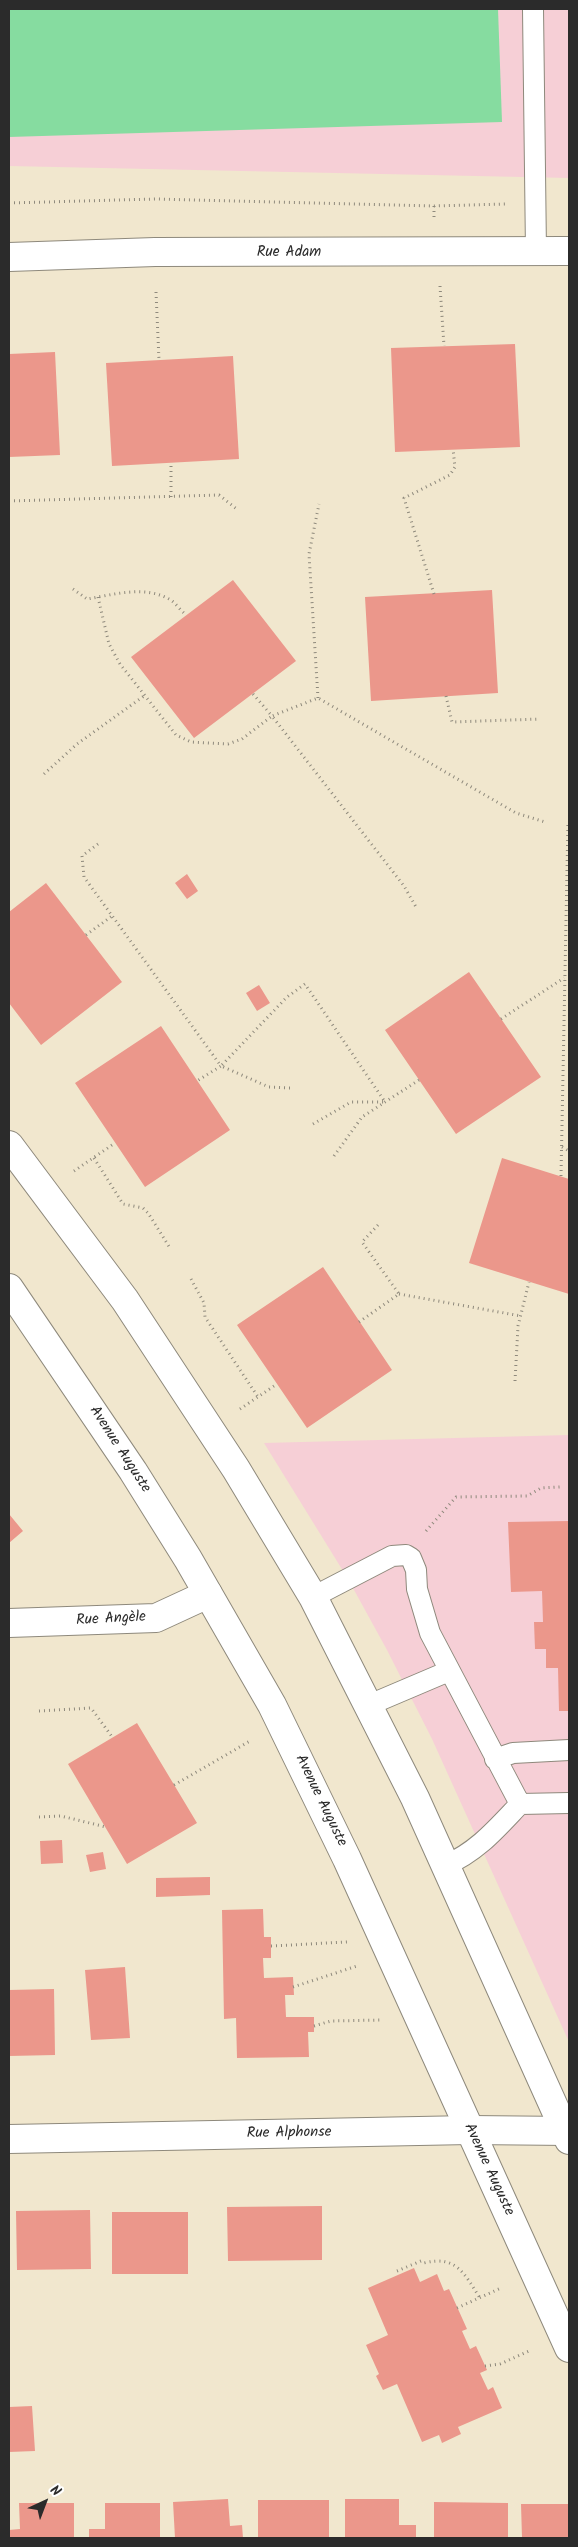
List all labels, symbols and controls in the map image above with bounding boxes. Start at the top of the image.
street label: Rue Adam [257,244,321,262]
street label: Avenue Auguste [84,1403,154,1497]
street label: Rue Angèle [76,1609,146,1631]
street label: Avenue Auguste [290,1752,350,1850]
street label: Avenue Auguste [459,2121,517,2219]
street label: Rue Alphonse [247,2124,331,2144]
north arrow [20,2477,70,2527]
text: N [44,2480,66,2502]

